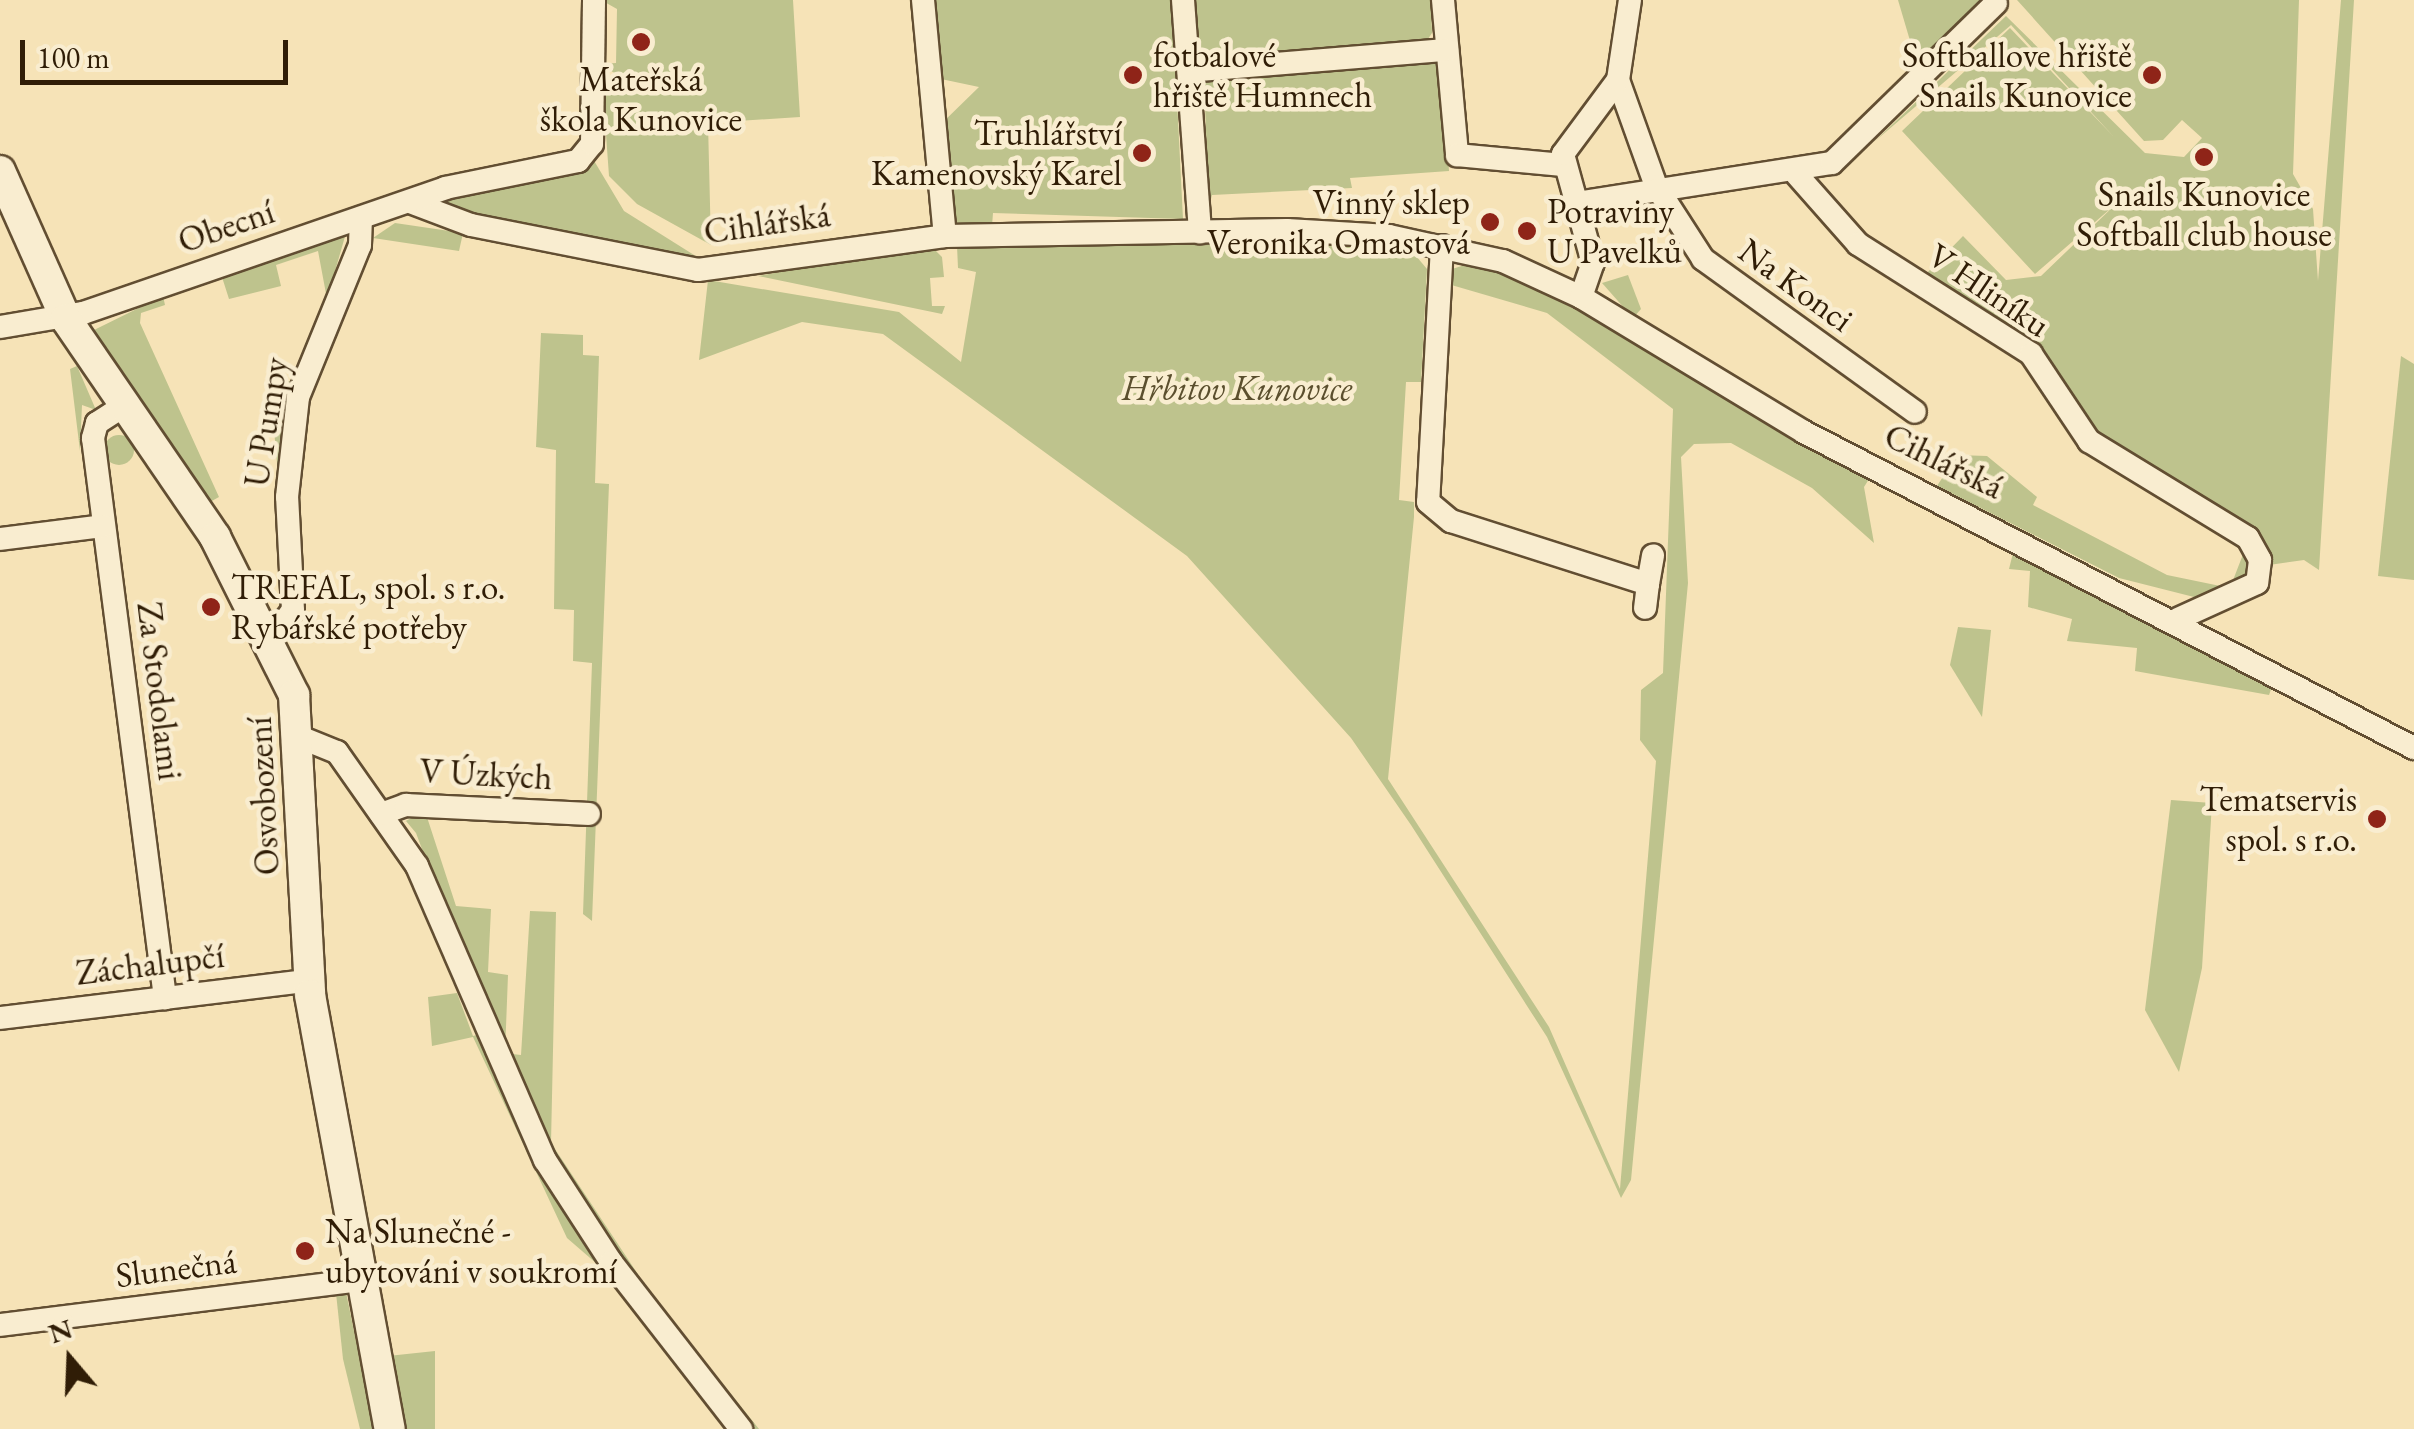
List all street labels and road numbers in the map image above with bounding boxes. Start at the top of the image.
street label: Obecní [172,190,280,262]
street label: Cihlářská [701,193,833,253]
street label: Na Konci [1731,229,1861,341]
street label: V Hliníku [1920,234,2058,346]
street label: U Pumpy [235,354,297,490]
street label: Cihlářská [1878,414,2010,508]
street label: Za Stodolami [128,599,192,783]
street label: Osvobození [238,716,288,876]
street label: V Úzkých [419,750,553,798]
street label: Záchalupčí [73,934,227,994]
street label: Slunečná [113,1240,239,1296]

